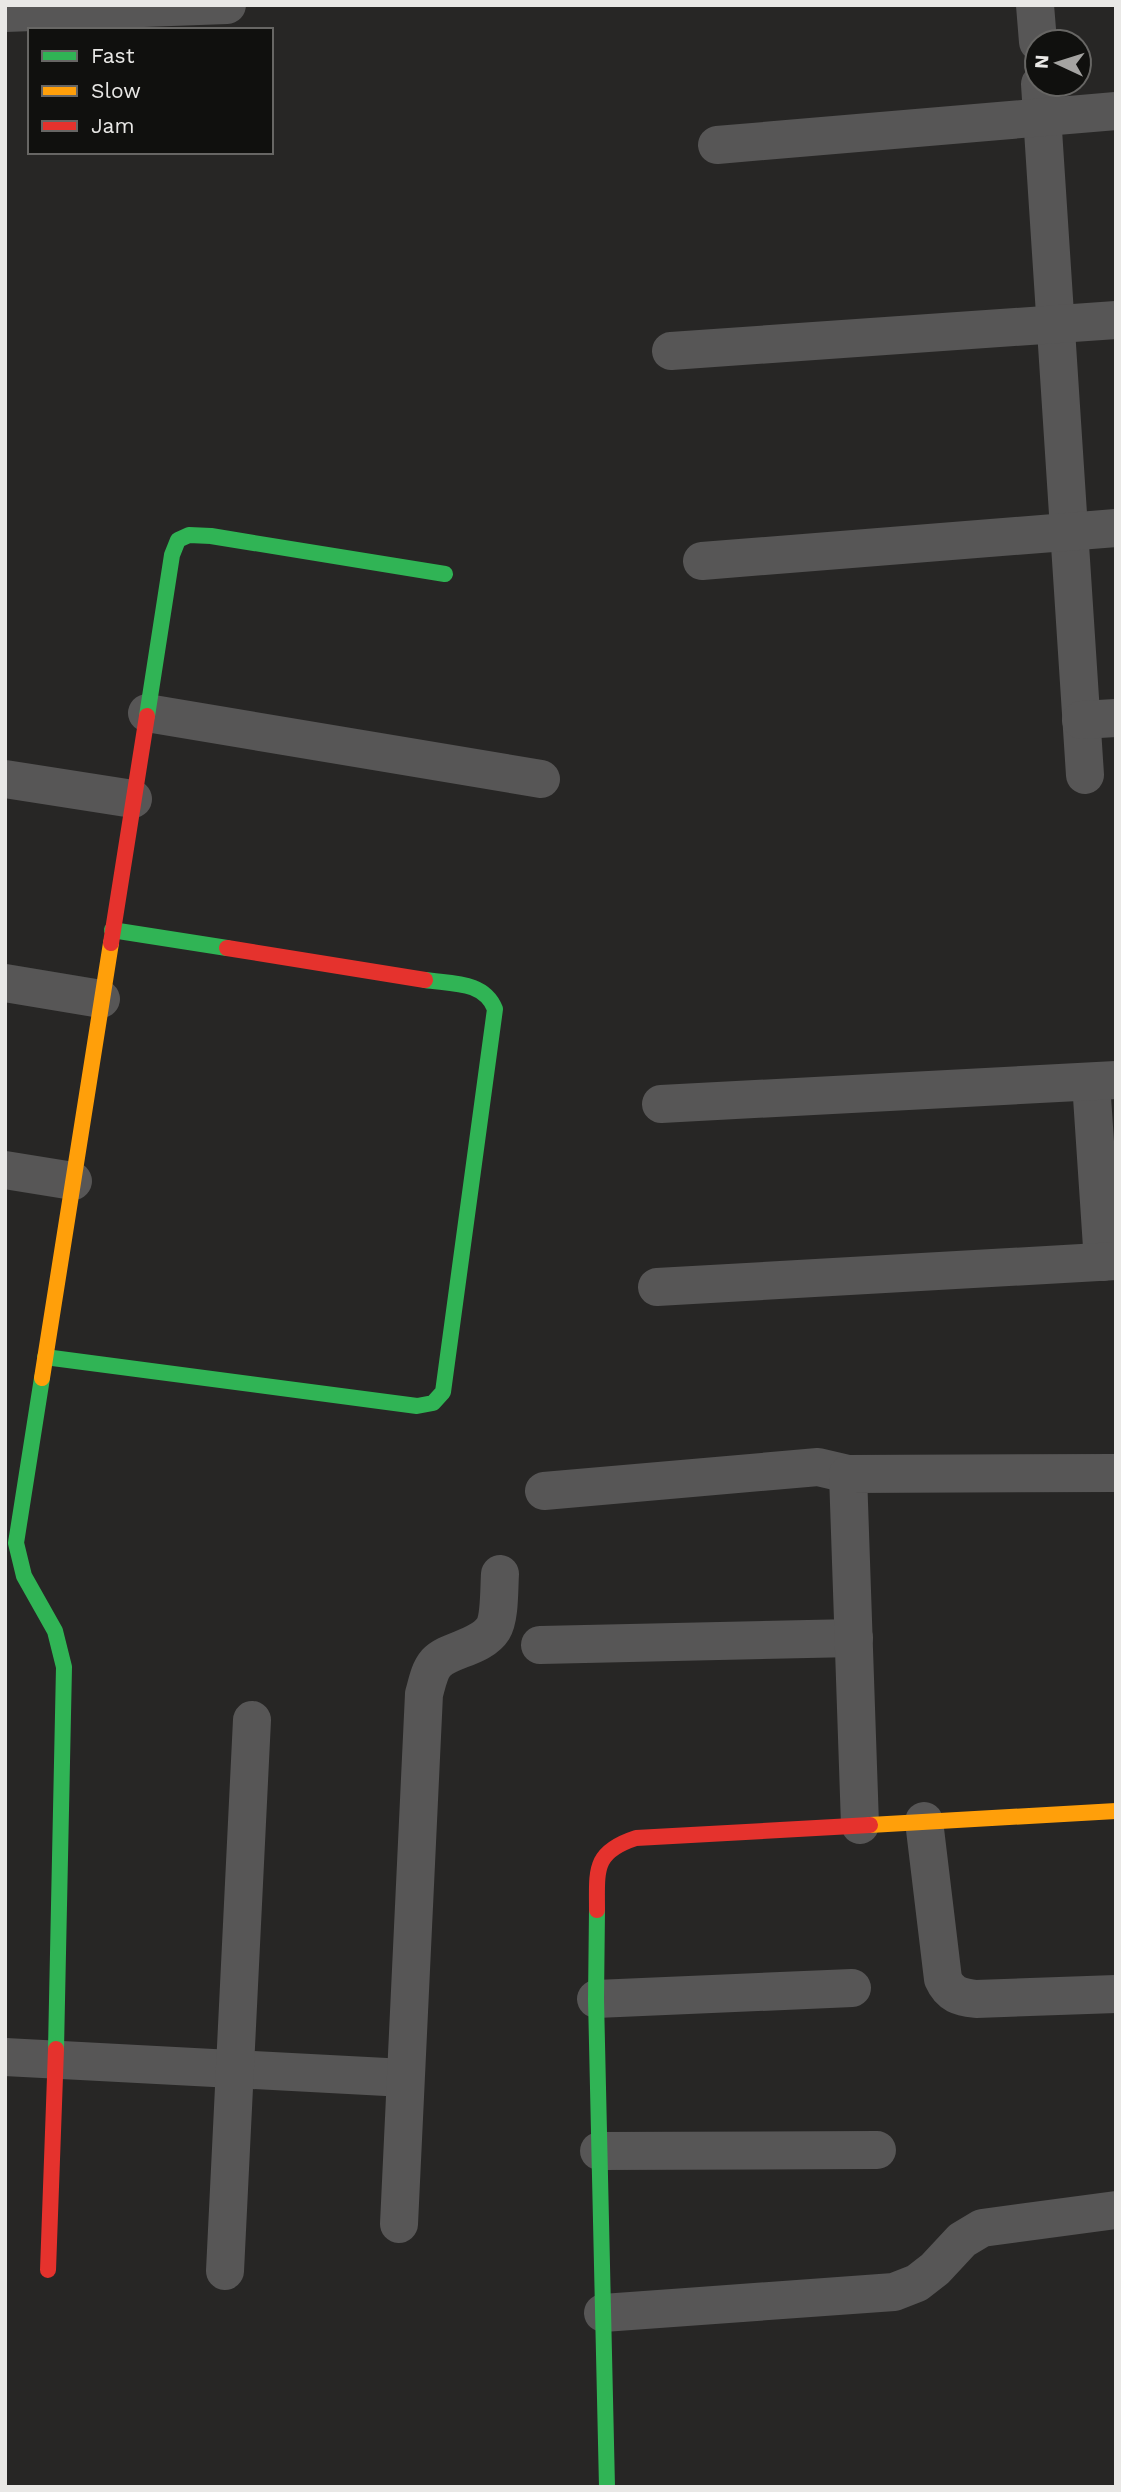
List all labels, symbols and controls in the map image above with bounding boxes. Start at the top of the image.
legend [28,28,273,154]
north arrow [1023,28,1093,98]
text: Fast [91,43,135,68]
text: N [1030,54,1054,70]
text: Slow [91,78,141,103]
text: Jam [91,113,134,138]

